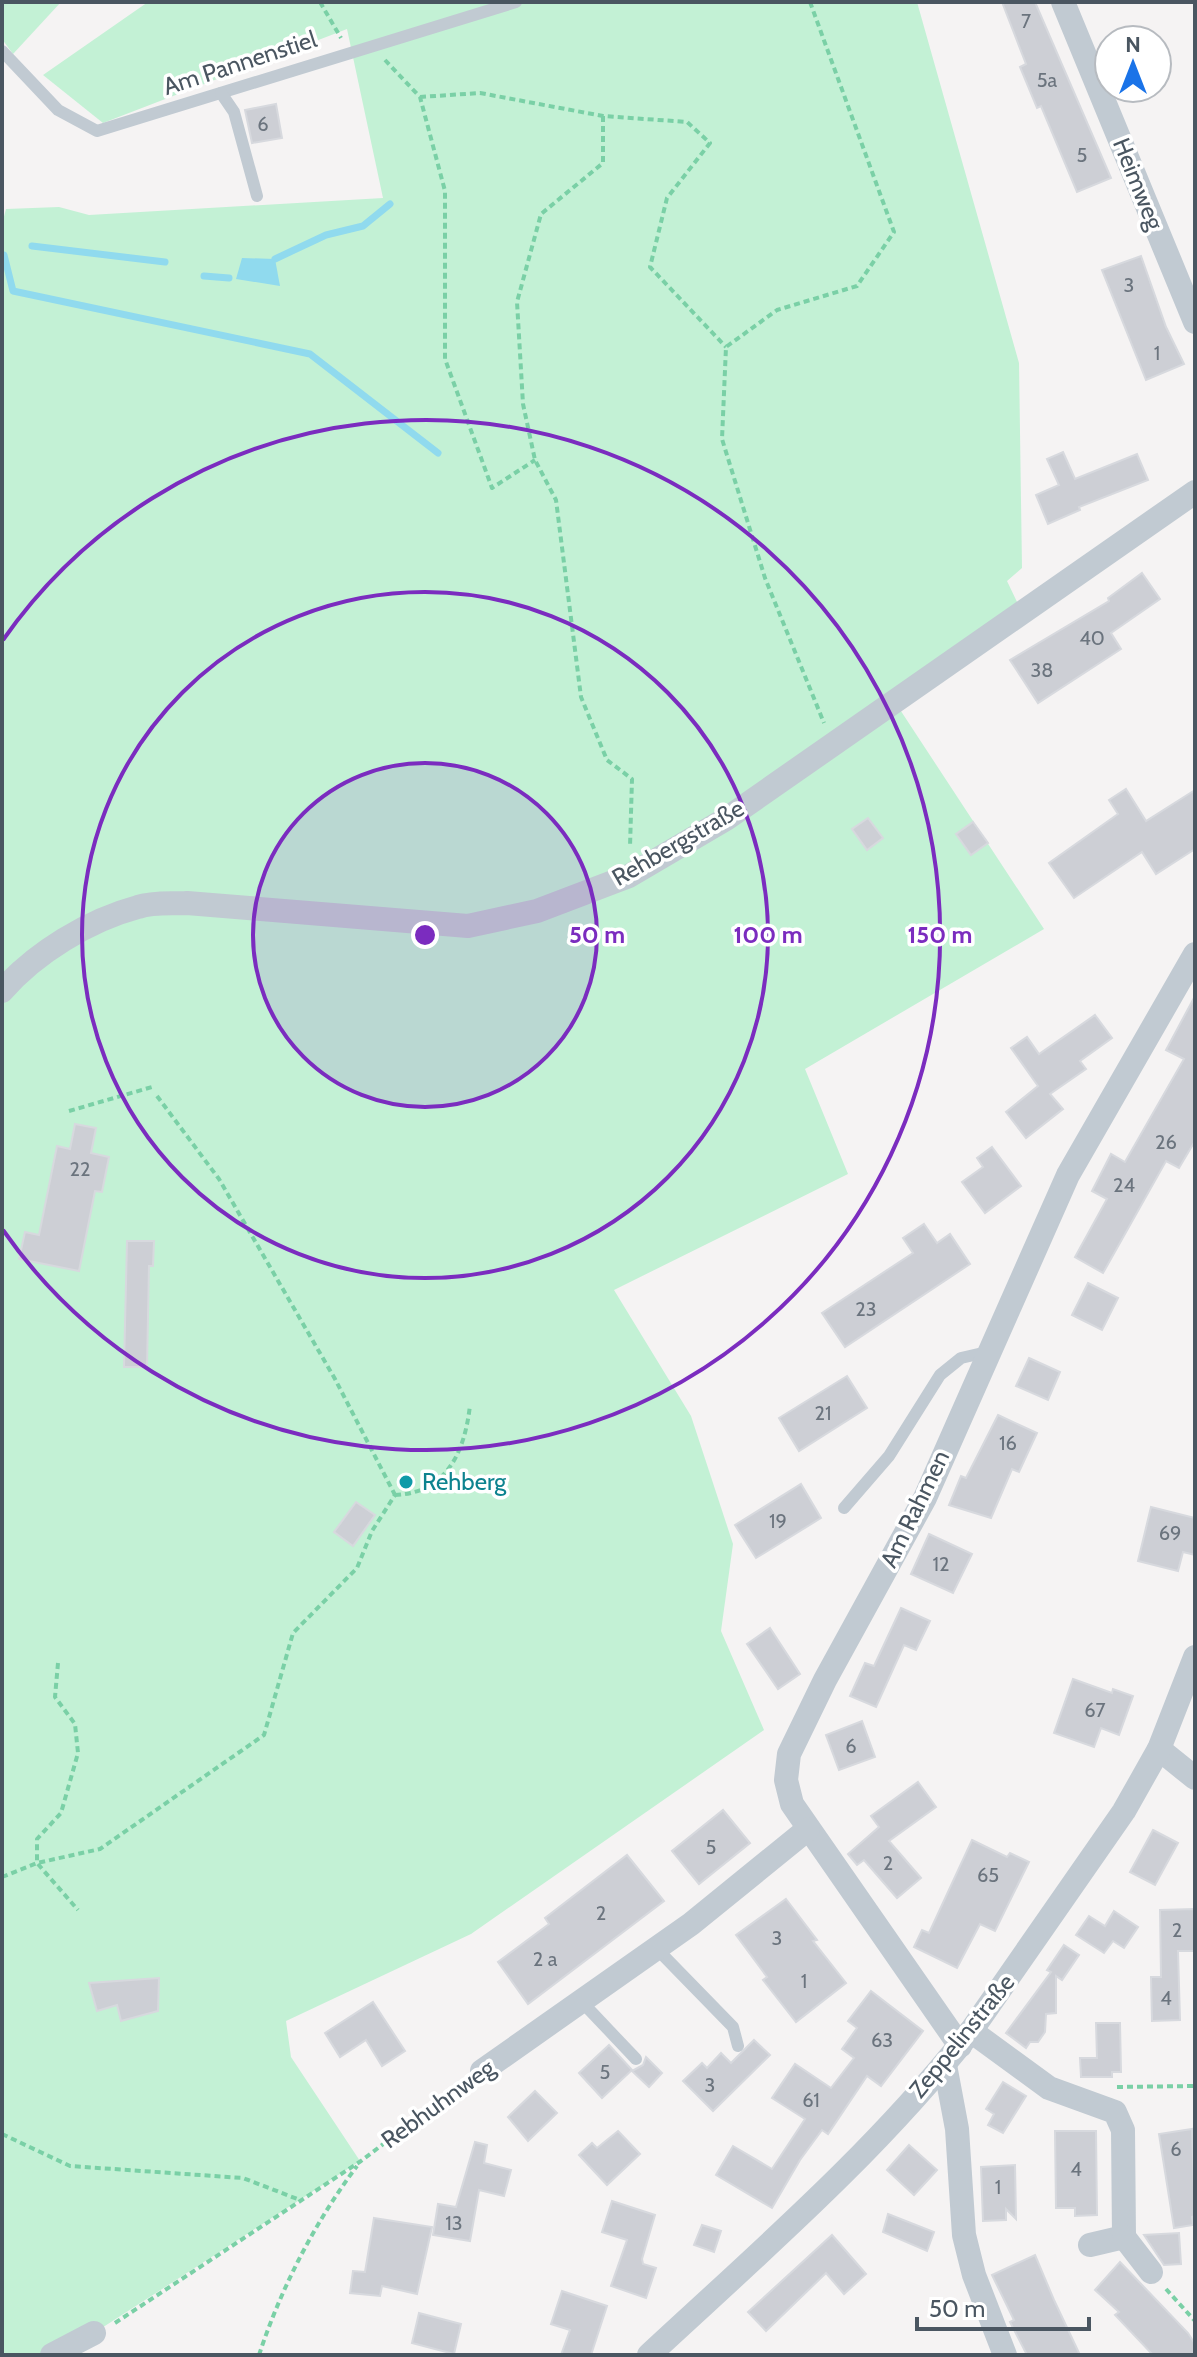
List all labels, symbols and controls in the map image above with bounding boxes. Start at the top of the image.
house number: 7 [1021,9,1031,33]
street label: Am Pannenstiel [159,24,321,101]
north arrow [1093,24,1173,104]
text: N [1125,31,1141,58]
house number: 5a [1037,68,1058,92]
house number: 6 [257,112,269,136]
street label: Heimweg [1107,134,1170,235]
house number: 5 [1077,143,1087,167]
house number: 3 [1124,273,1134,297]
house number: 1 [1154,341,1160,365]
house number: 40 [1079,626,1105,650]
house number: 38 [1031,658,1053,682]
street label: Rehbergstraße [607,793,749,892]
text: 50 m [569,920,625,949]
text: 100 m [733,920,803,949]
text: 150 m [908,920,972,949]
centre of rings [411,921,439,949]
house number: 26 [1155,1130,1177,1154]
house number: 22 [70,1157,90,1181]
house number: 24 [1113,1173,1135,1197]
house number: 23 [855,1297,877,1321]
house number: 21 [815,1401,832,1425]
house number: 16 [999,1431,1017,1455]
street label: Am Rahmen [874,1445,955,1572]
place label: Rehberg [422,1467,507,1496]
marker: Rehberg [397,1473,415,1491]
house number: 19 [769,1509,787,1533]
house number: 69 [1159,1521,1181,1545]
house number: 12 [933,1552,950,1576]
house number: 67 [1084,1698,1106,1722]
house number: 6 [845,1734,857,1758]
house number: 5 [706,1835,716,1859]
house number: 2 [883,1851,893,1875]
house number: 65 [977,1863,999,1887]
house number: 2 [596,1901,606,1925]
house number: 2 [1172,1918,1182,1942]
house number: 3 [772,1926,782,1950]
house number: 2 a [533,1947,558,1971]
street label: Zeppelinstraße [903,1968,1020,2103]
house number: 1 [801,1969,807,1993]
house number: 4 [1160,1986,1172,2010]
house number: 63 [871,2028,893,2052]
street label: Rebhuhnweg [375,2052,501,2154]
house number: 5 [600,2060,610,2084]
house number: 3 [705,2073,715,2097]
house number: 61 [802,2088,820,2112]
house number: 6 [1170,2137,1182,2161]
house number: 4 [1070,2157,1082,2181]
house number: 1 [995,2175,1001,2199]
house number: 13 [445,2211,463,2235]
scale bar [917,2281,1089,2331]
text: 50 m [929,2294,985,2323]

